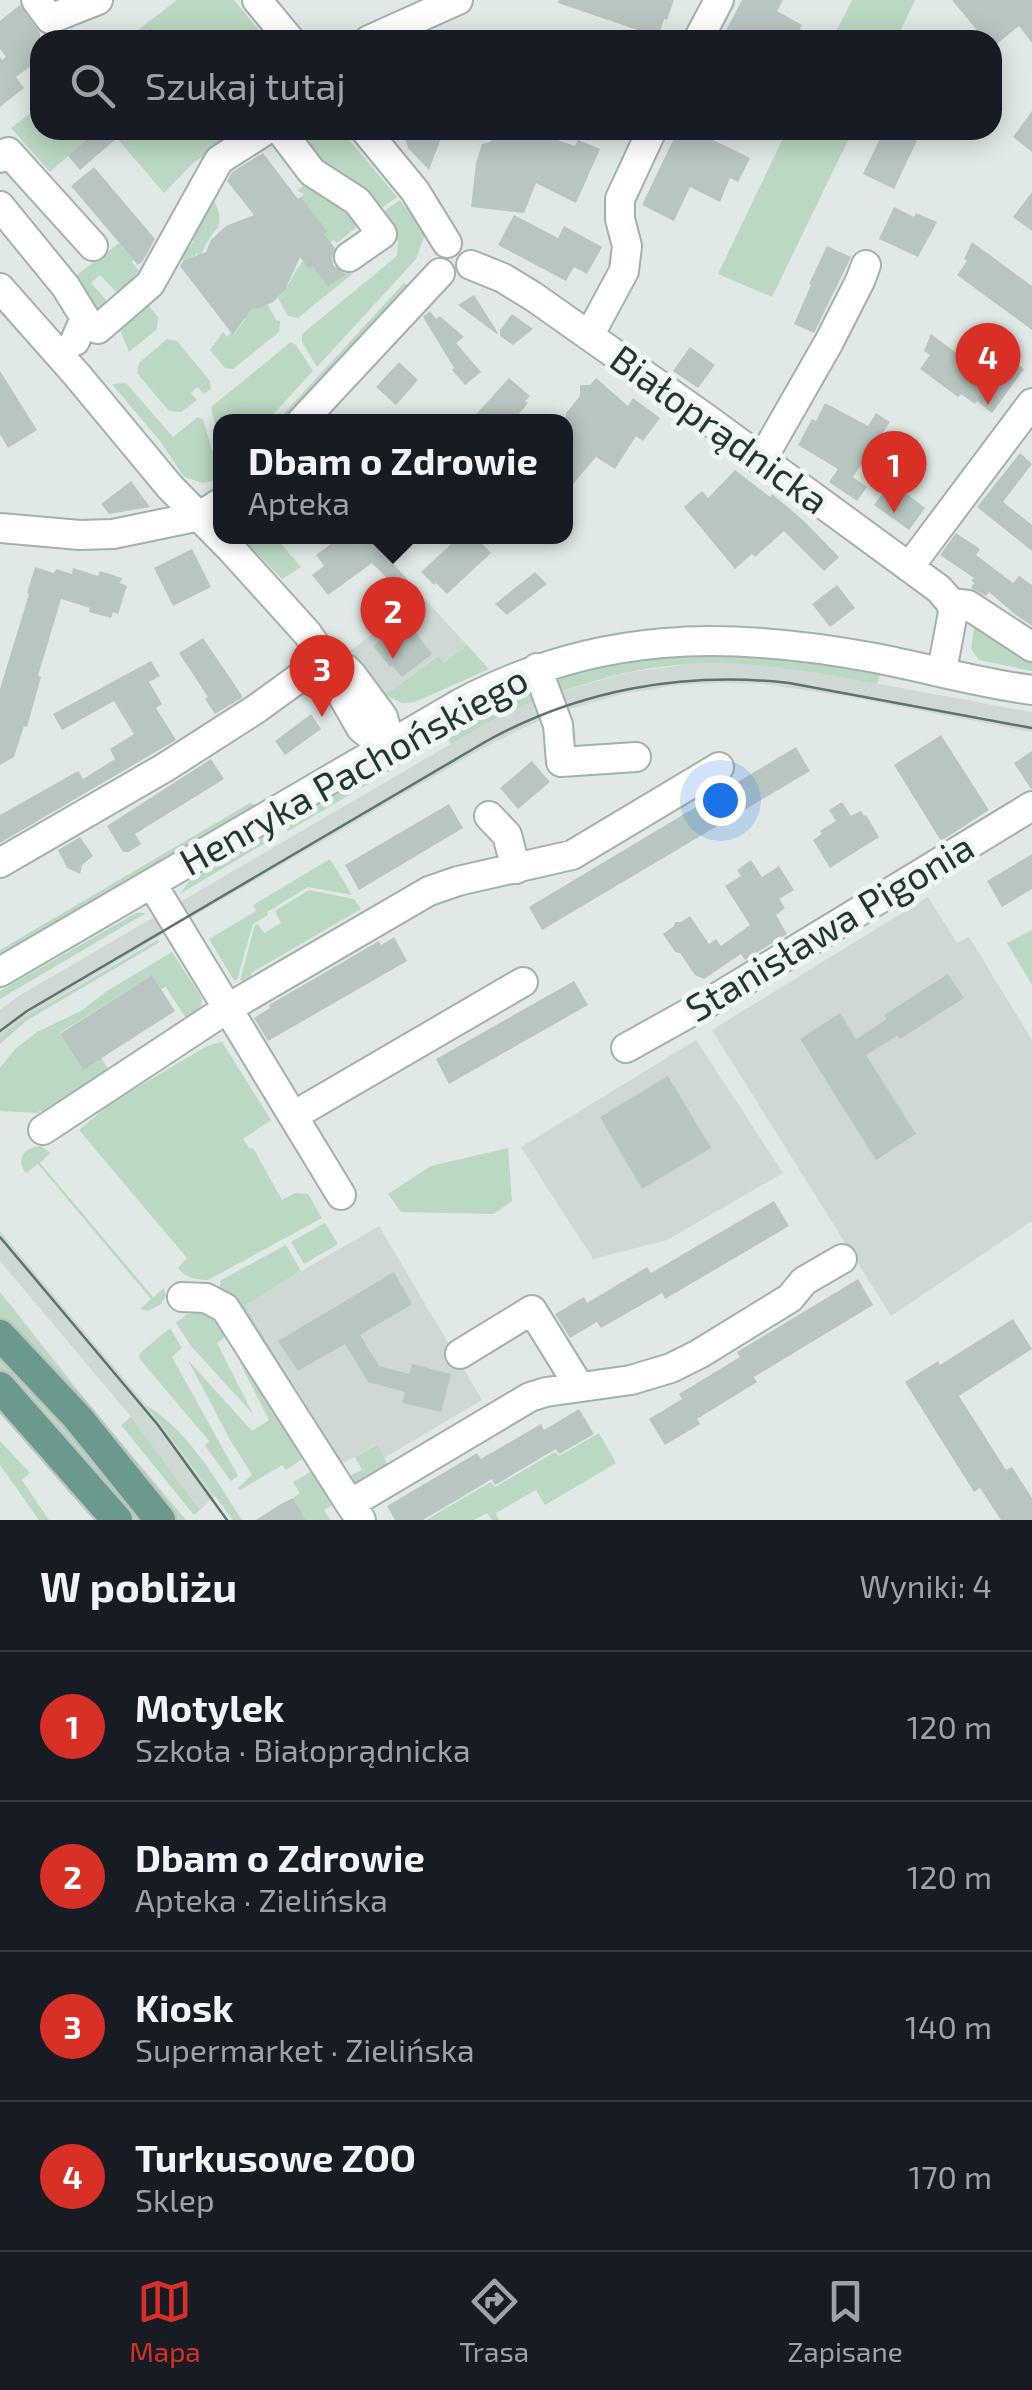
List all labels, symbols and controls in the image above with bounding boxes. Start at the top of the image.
search box [30,30,1002,140]
icon: search [65,58,120,113]
text: Szukaj tutaj [145,62,346,108]
pin: 4 [956,322,1020,405]
street label: Białoprądnicka [602,334,838,523]
popup [213,414,573,544]
pin: 1 [862,430,926,513]
text: Dbam o Zdrowie [248,437,538,483]
text: Apteka [248,483,350,521]
pin: 2 [360,576,426,659]
pin: 3 [290,634,354,717]
street label: Henryka Pachońskiego [171,654,535,884]
your location [695,775,746,826]
street label: Stanisława Pigonia [677,822,981,1030]
text: W pobliżu [40,1560,237,1610]
text: Wyniki: 4 [860,1566,992,1604]
text: Motylek [135,1684,284,1730]
text: 1 [66,1707,79,1745]
text: 120 m [907,1707,992,1745]
text: Szkoła · Białoprądnicka [135,1730,471,1768]
text: Dbam o Zdrowie [135,1834,425,1880]
text: 2 [63,1857,82,1895]
text: 120 m [907,1857,992,1895]
text: Apteka · Zielińska [135,1880,388,1918]
text: Kiosk [135,1984,233,2030]
text: 3 [63,2007,82,2045]
text: 140 m [905,2007,992,2045]
text: Supermarket · Zielińska [135,2030,475,2068]
text: Turkusowe ZOO [135,2134,416,2180]
text: 4 [62,2157,83,2195]
text: 170 m [908,2157,992,2195]
text: Sklep [135,2180,215,2218]
tab: Mapa [129,2274,201,2368]
tab: Trasa [459,2274,529,2368]
tab: Zapisane [787,2274,903,2368]

